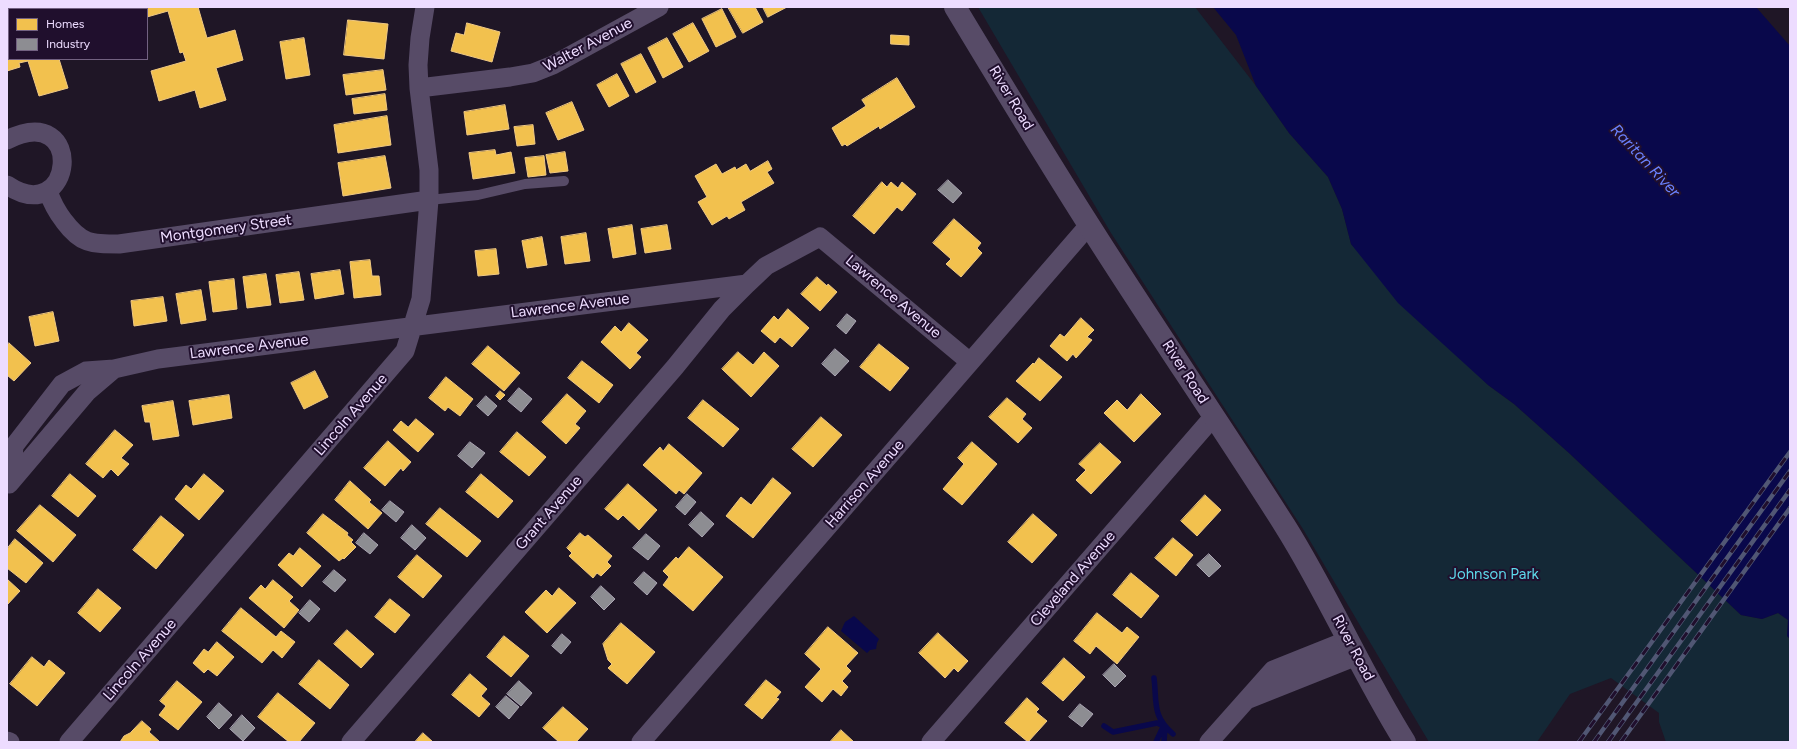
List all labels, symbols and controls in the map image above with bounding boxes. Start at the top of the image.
legend [8,8,148,60]
street label: Walter Avenue [540,14,636,76]
text: Homes [46,17,84,31]
text: Industry [46,37,90,51]
street label: River Road [985,63,1037,133]
water label: Raritan River [1606,120,1684,202]
street label: Montgomery Street [159,211,293,247]
street label: Lawrence Avenue [841,252,945,342]
street label: Lawrence Avenue [510,290,630,322]
street label: Lawrence Avenue [189,331,309,363]
street label: River Road [1158,337,1212,407]
street label: Lincoln Avenue [311,370,391,460]
street label: Harrison Avenue [822,436,908,532]
street label: Grant Avenue [512,472,586,554]
street label: Cleveland Avenue [1027,528,1119,630]
park label: Johnson Park [1449,566,1539,584]
street label: River Road [1328,612,1378,684]
street label: Lincoln Avenue [100,615,180,705]

